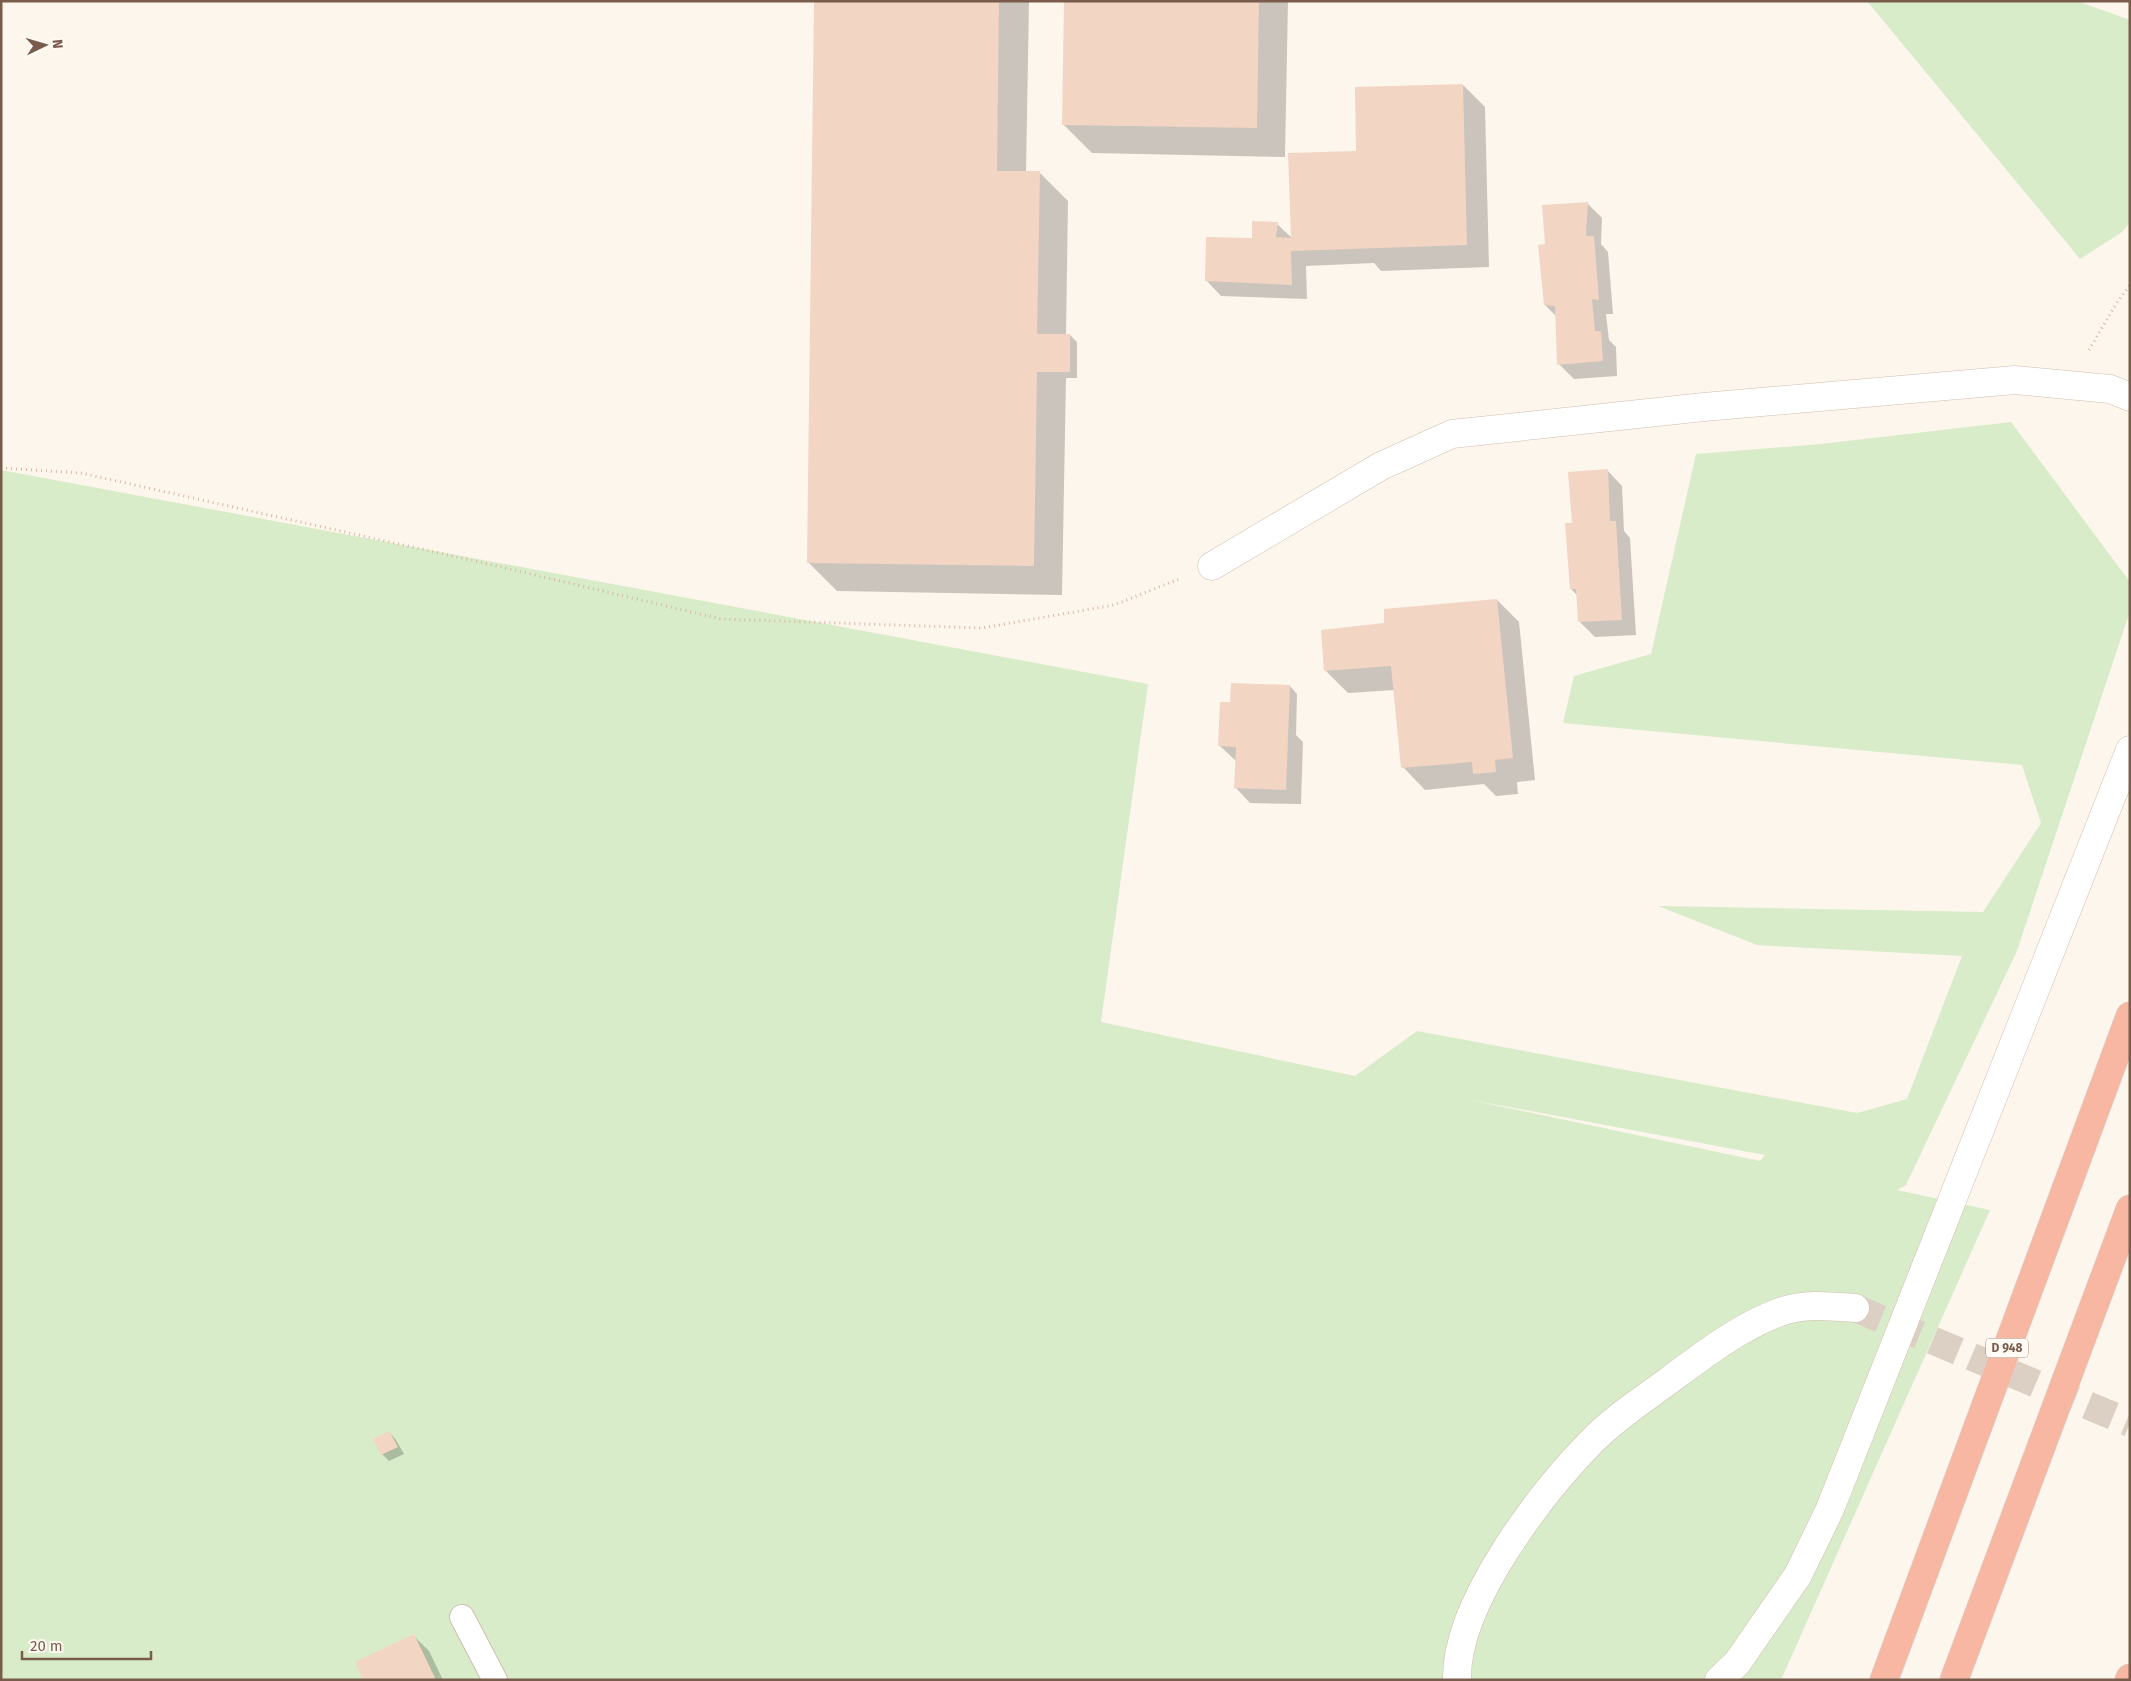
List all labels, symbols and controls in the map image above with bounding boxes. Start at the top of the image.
north arrow [20,20,70,70]
text: N [49,39,66,49]
road number: D 948 [1986,1339,2028,1358]
scale bar [22,1628,151,1660]
text: 20 m [30,1637,63,1655]

